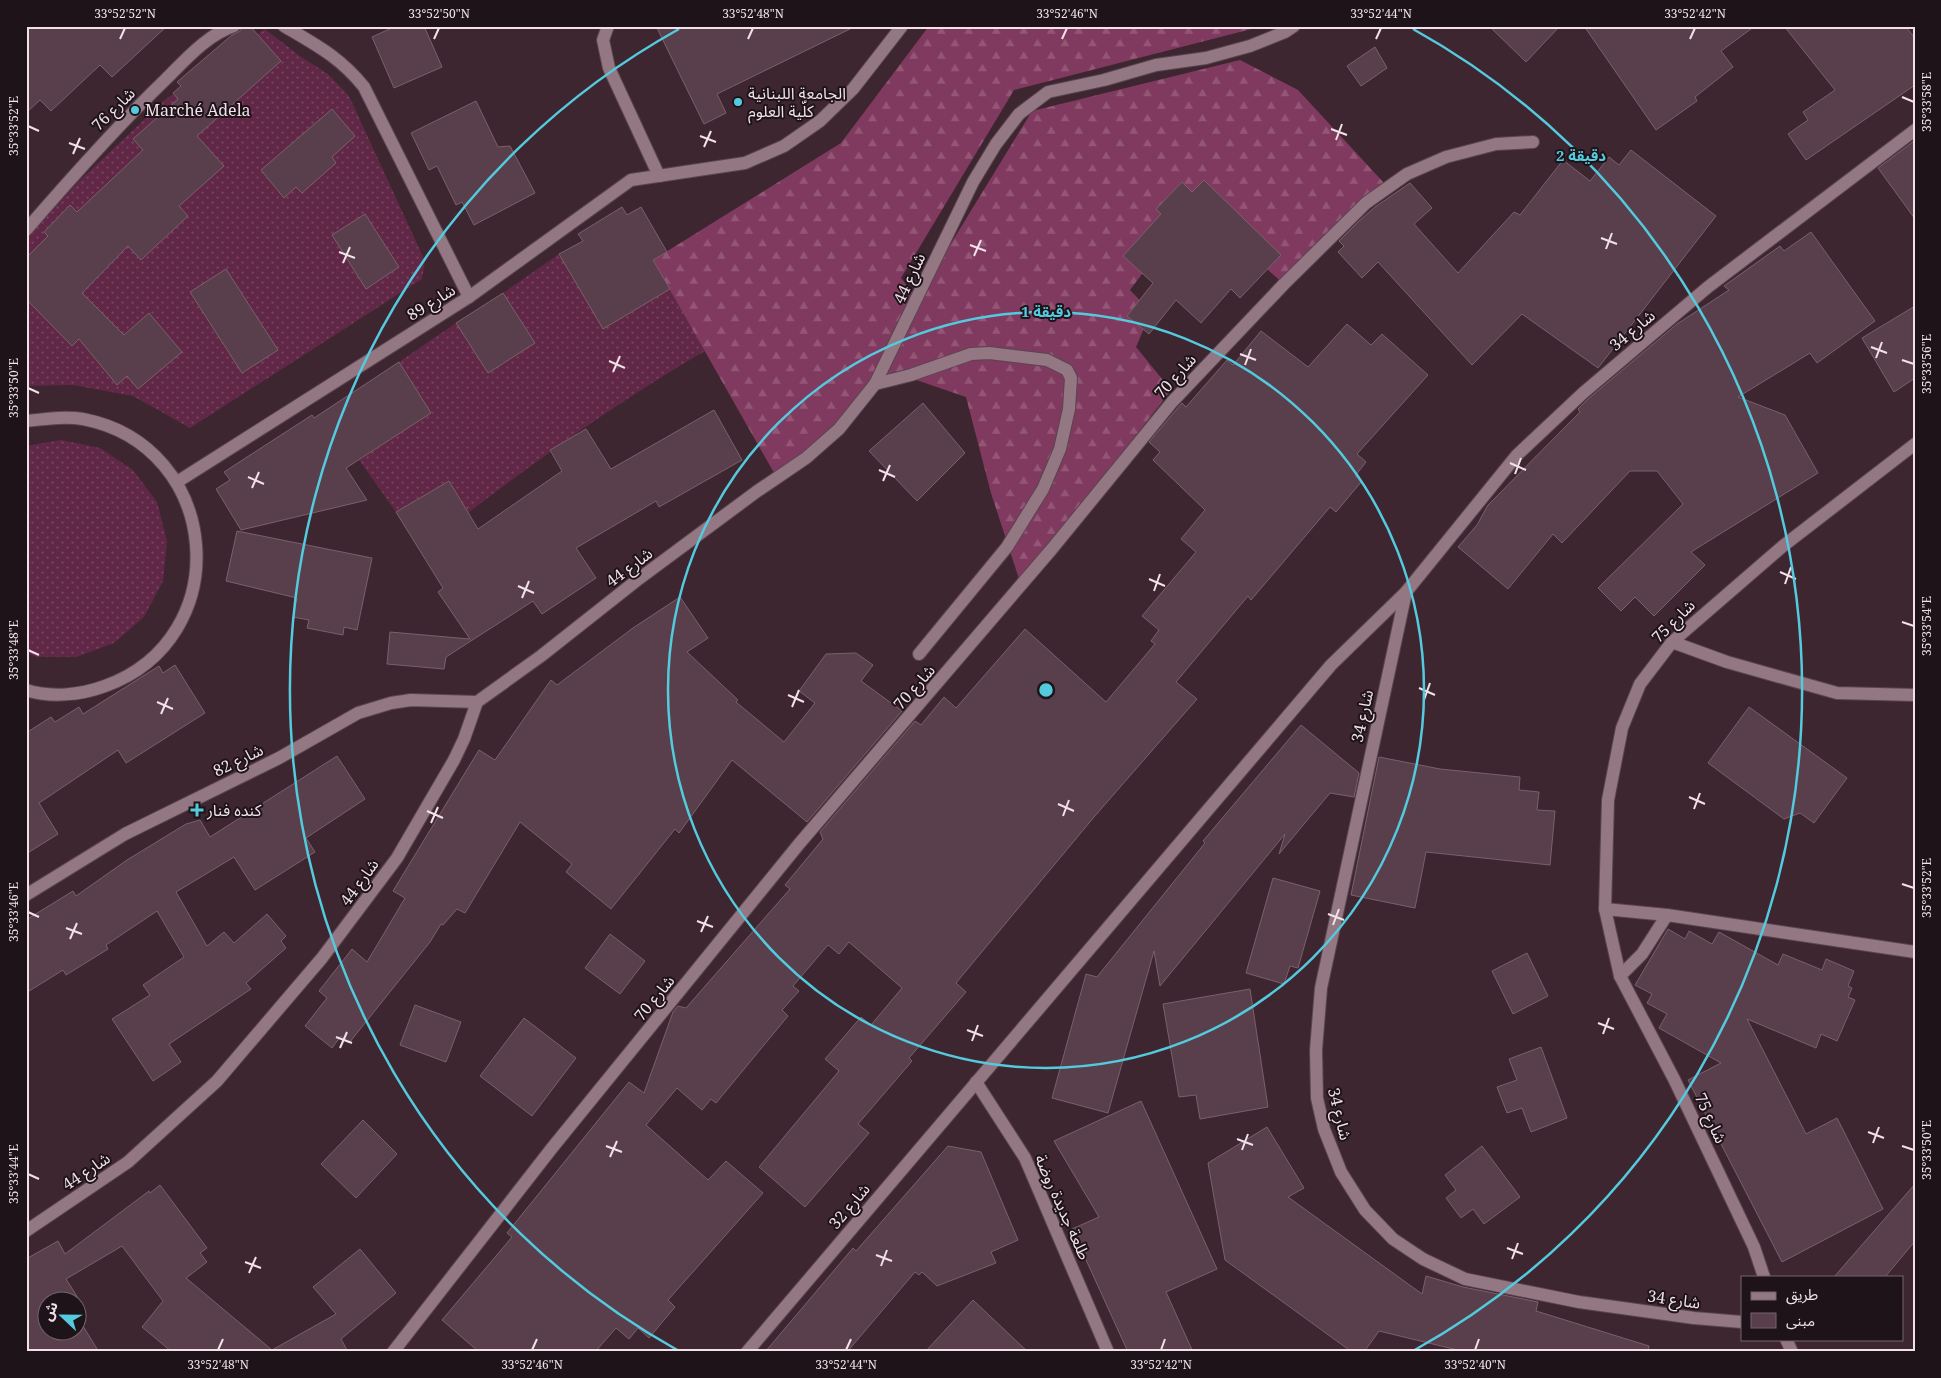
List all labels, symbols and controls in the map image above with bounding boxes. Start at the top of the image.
text: 33°52'52"N [94,5,156,22]
text: 33°52'50"N [408,5,470,22]
text: 33°52'48"N [722,5,784,22]
text: 33°52'46"N [1036,5,1098,22]
text: 33°52'44"N [1350,5,1412,22]
text: 33°52'42"N [1664,5,1726,22]
text: 35°33'58"E [1918,72,1935,132]
street label: شارع 76 [86,82,141,137]
place label: الجامعة اللبنانية كلّية العلوم [748,82,846,124]
text: 35°33'52"E [5,96,22,156]
marker: الجامعة اللبنانية كلّية العلوم [732,96,744,108]
place label: Marché Adela [145,99,251,121]
marker: Marché Adela [129,104,141,116]
text: 2 دقيقة [1556,145,1606,165]
street label: شارع 44 [888,249,932,308]
street label: شارع 89 [403,279,460,327]
text: 1 دقيقة [1021,301,1071,321]
street label: شارع 34 [1605,304,1661,357]
text: 35°33'56"E [1918,334,1935,394]
street label: شارع 70 [1149,349,1202,404]
text: 35°33'50"E [5,358,22,418]
street label: شارع 44 [601,542,658,593]
street label: شارع 75 [1646,594,1701,649]
text: 35°33'54"E [1918,596,1935,656]
text: 35°33'48"E [5,620,22,680]
street label: شارع 70 [888,660,941,716]
centre of rings [1037,681,1055,699]
street label: شارع 34 [1346,688,1380,745]
street label: شارع 82 [209,738,268,783]
place label: كنده فنار [206,799,262,821]
marker: كنده فنار [191,804,203,816]
street label: شارع 44 [334,854,385,911]
text: 35°33'52"E [1918,858,1935,918]
text: 35°33'46"E [5,882,22,942]
street label: شارع 70 [629,970,681,1027]
street label: شارع 34 [1321,1086,1357,1143]
street label: شارع 75 [1688,1089,1732,1148]
text: 35°33'50"E [1918,1120,1935,1180]
text: 35°33'44"E [5,1144,22,1204]
street label: شارع 44 [58,1147,115,1197]
street label: طلعة جديدة روضة [1030,1151,1096,1263]
street label: شارع 32 [823,1179,876,1235]
legend [1741,1276,1904,1340]
street label: شارع 34 [1646,1284,1702,1316]
text: طريق [1786,1284,1818,1305]
north arrow [38,1290,88,1340]
text: ش [37,1298,62,1323]
text: مبنى [1786,1310,1815,1330]
text: 33°52'48"N [187,1356,249,1373]
text: 33°52'46"N [501,1356,563,1373]
text: 33°52'44"N [815,1356,877,1373]
text: 33°52'42"N [1130,1356,1192,1373]
text: 33°52'40"N [1444,1356,1506,1373]

